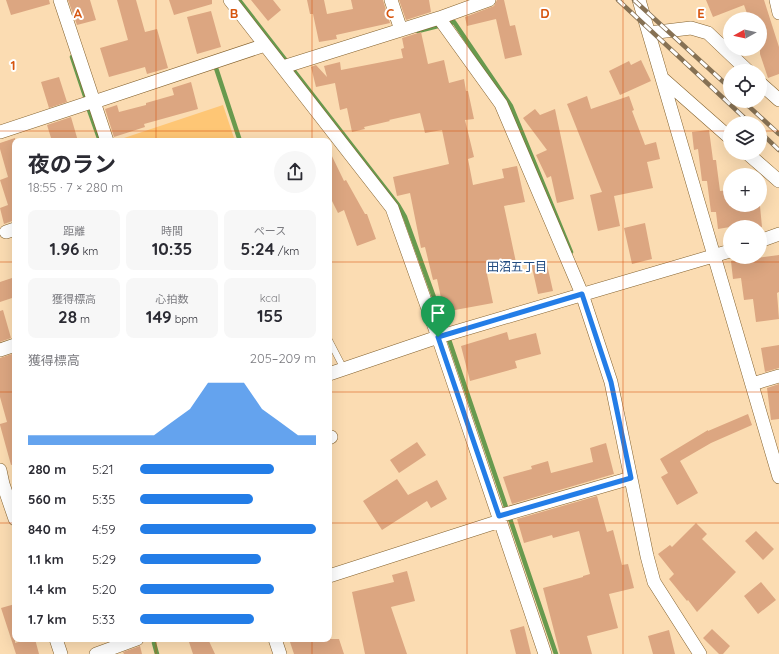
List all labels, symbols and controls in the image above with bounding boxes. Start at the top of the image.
text: A [74,5,83,21]
text: B [230,5,238,21]
text: C [386,5,394,21]
text: D [540,5,550,21]
text: E [697,5,705,21]
north arrow [723,12,767,56]
map controls [723,12,767,264]
text: 1 [10,57,16,73]
button: locate [723,64,767,108]
button: layers [723,116,767,160]
text: 夜のラン [28,150,116,178]
button: share [274,151,316,193]
button: + [723,168,767,212]
text: 18:55 · 7 × 280 m [28,179,123,195]
button: − [723,220,767,264]
text: 距離 [63,224,85,238]
text: 時間 [161,224,183,238]
text: ペース [254,224,286,238]
text: 1.96 [50,238,79,259]
text: 10:35 [152,238,192,259]
text: 5:24 [241,238,275,259]
text: km [79,244,98,258]
text: /km [275,244,299,258]
district label: 田沼五丁目 [487,259,547,274]
text: kcal [260,291,280,305]
text: 獲得標高 [52,292,96,306]
text: 心拍数 [156,292,189,306]
pin [421,296,455,337]
icon: arrive [427,302,449,324]
text: 155 [257,305,283,326]
text: 28 [58,306,77,327]
text: 149 [146,306,172,327]
text: m [77,312,90,326]
text: bpm [172,312,198,326]
text: 205–209 m [250,350,316,366]
text: 獲得標高 [28,352,80,368]
text: 280 m [28,461,66,477]
text: 5:21 [92,461,114,477]
text: 560 m [28,491,66,507]
text: 5:35 [92,491,115,507]
text: 840 m [28,521,66,537]
text: 4:59 [92,521,116,537]
text: 1.1 km [28,551,64,567]
text: 5:29 [92,551,116,567]
text: 1.4 km [28,581,67,597]
text: 5:20 [92,581,116,597]
text: 1.7 km [28,611,66,627]
text: 5:33 [92,611,115,627]

